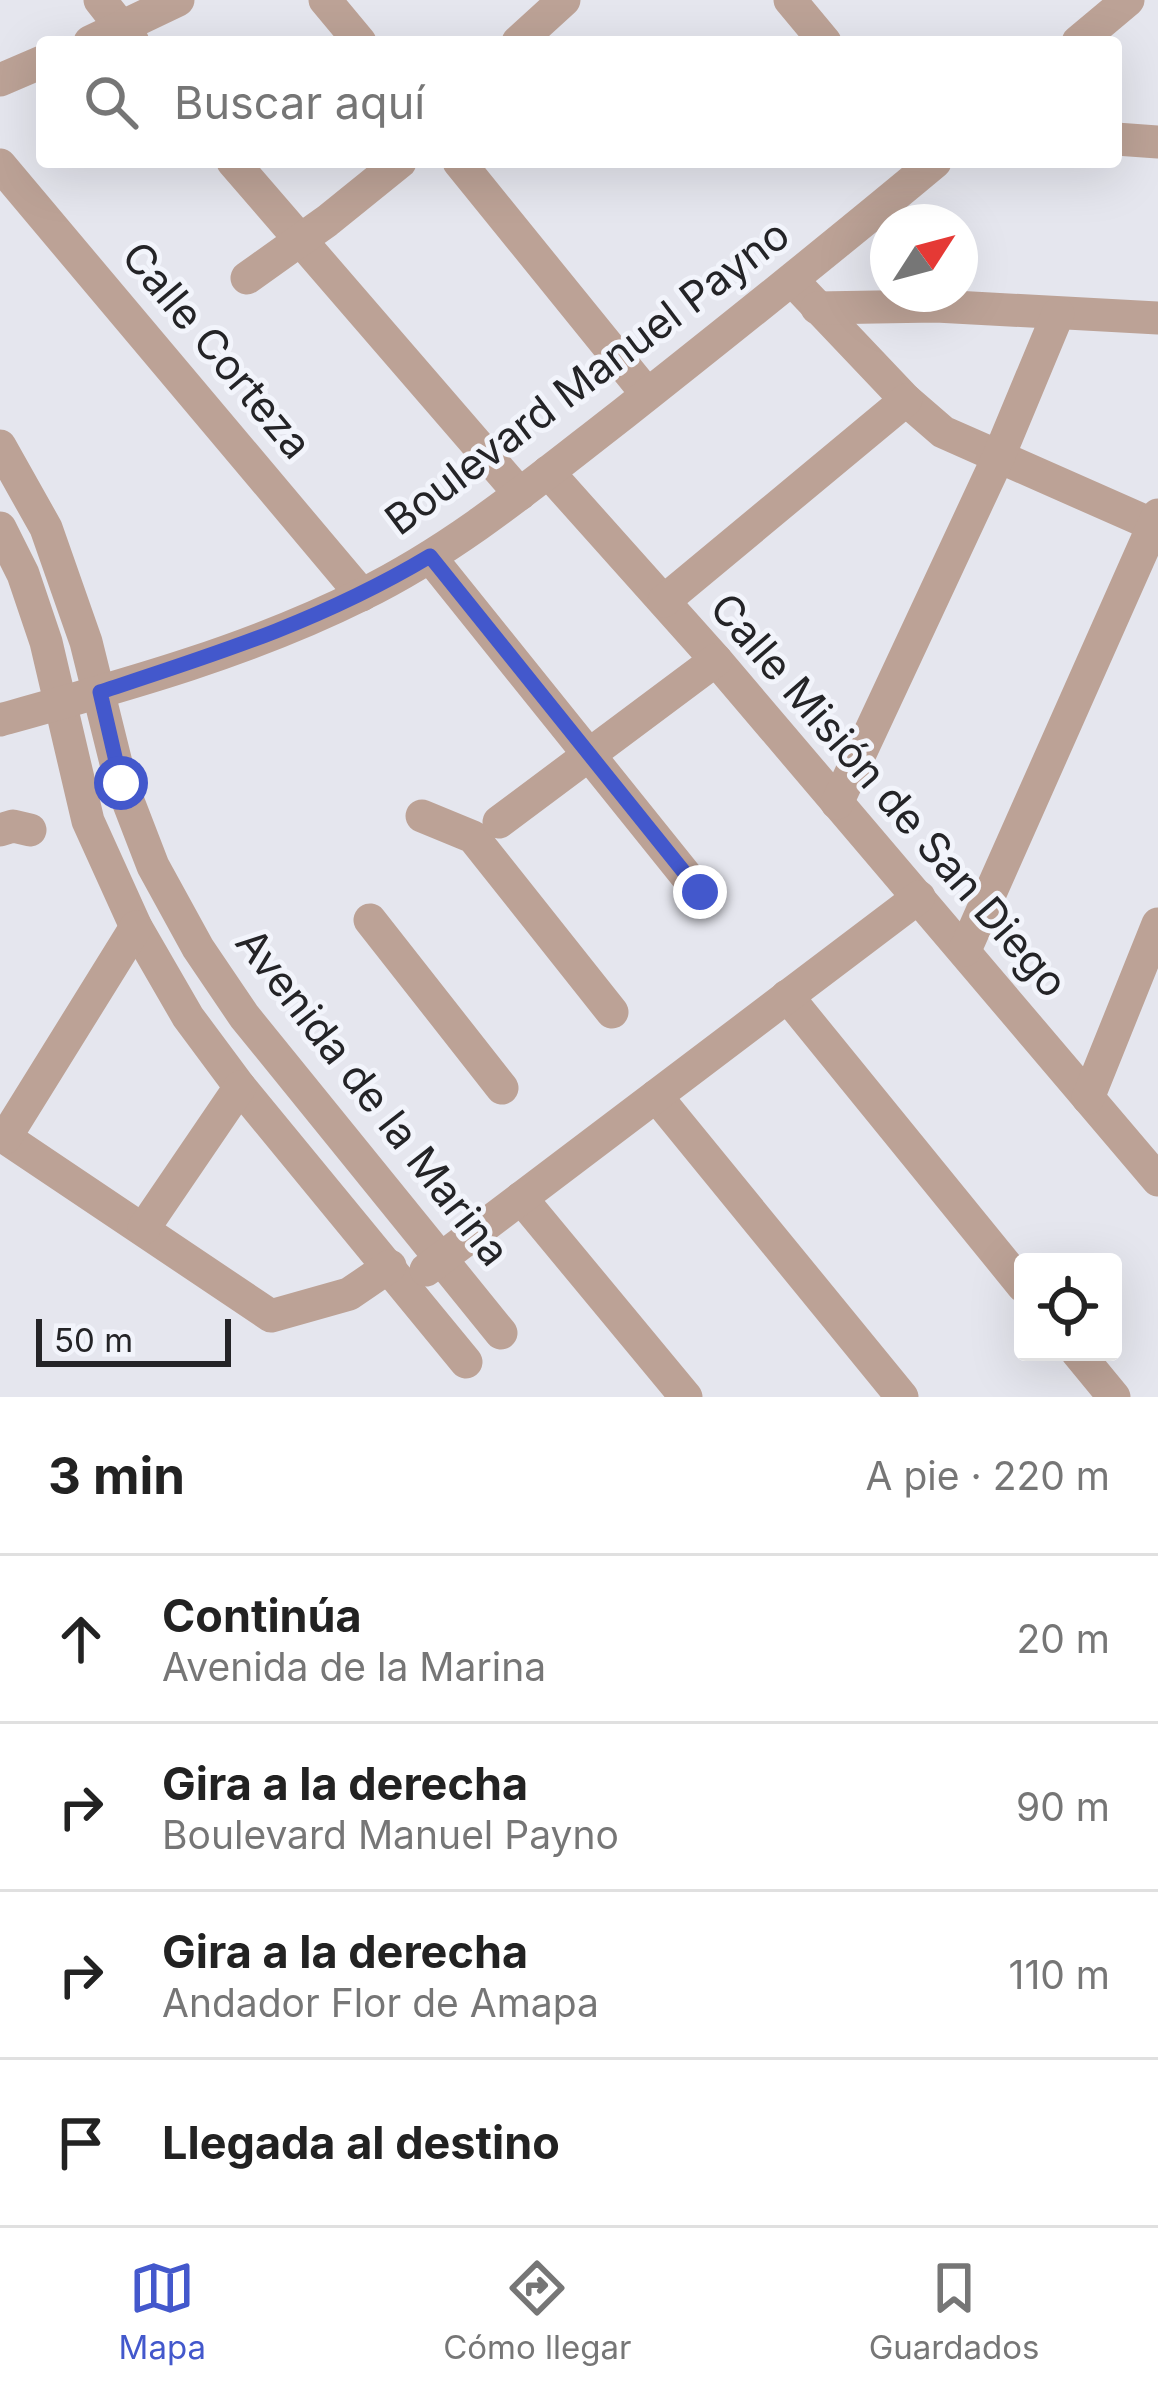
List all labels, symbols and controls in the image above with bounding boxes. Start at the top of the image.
search box [36,36,1122,168]
icon: search [78,69,144,135]
text: Buscar aquí [174,75,425,130]
north arrow [870,204,978,312]
street label: Boulevard Manuel Payno [375,208,799,545]
street label: Calle Corteza [112,231,323,468]
street label: Calle Misión de San Diego [700,582,1079,1007]
route start [94,756,148,810]
route end [673,865,727,919]
street label: Avenida de la Marina [226,918,521,1275]
map controls [1014,1253,1122,1361]
button: locate [1014,1253,1122,1361]
scale bar [36,1313,231,1366]
text: 50 m [54,1320,133,1360]
text: 3 min [48,1445,185,1506]
text: A pie · 220 m [866,1452,1110,1499]
text: Continúa [162,1588,362,1643]
icon: ahead [48,1606,114,1672]
text: 20 m [1016,1615,1110,1662]
text: Avenida de la Marina [162,1643,546,1690]
text: Gira a la derecha [162,1756,528,1811]
icon: right [48,1774,114,1840]
text: 90 m [1016,1783,1110,1830]
text: Boulevard Manuel Payno [162,1811,619,1858]
text: Gira a la derecha [162,1924,528,1979]
icon: right [48,1942,114,2008]
text: 110 m [1009,1951,1110,1998]
text: Andador Flor de Amapa [162,1979,599,2026]
icon: arrive [48,2110,114,2176]
text: Llegada al destino [162,2115,560,2170]
tab: Mapa [119,2255,206,2367]
tab: Cómo llegar [443,2255,631,2367]
tab: Guardados [869,2255,1039,2367]

